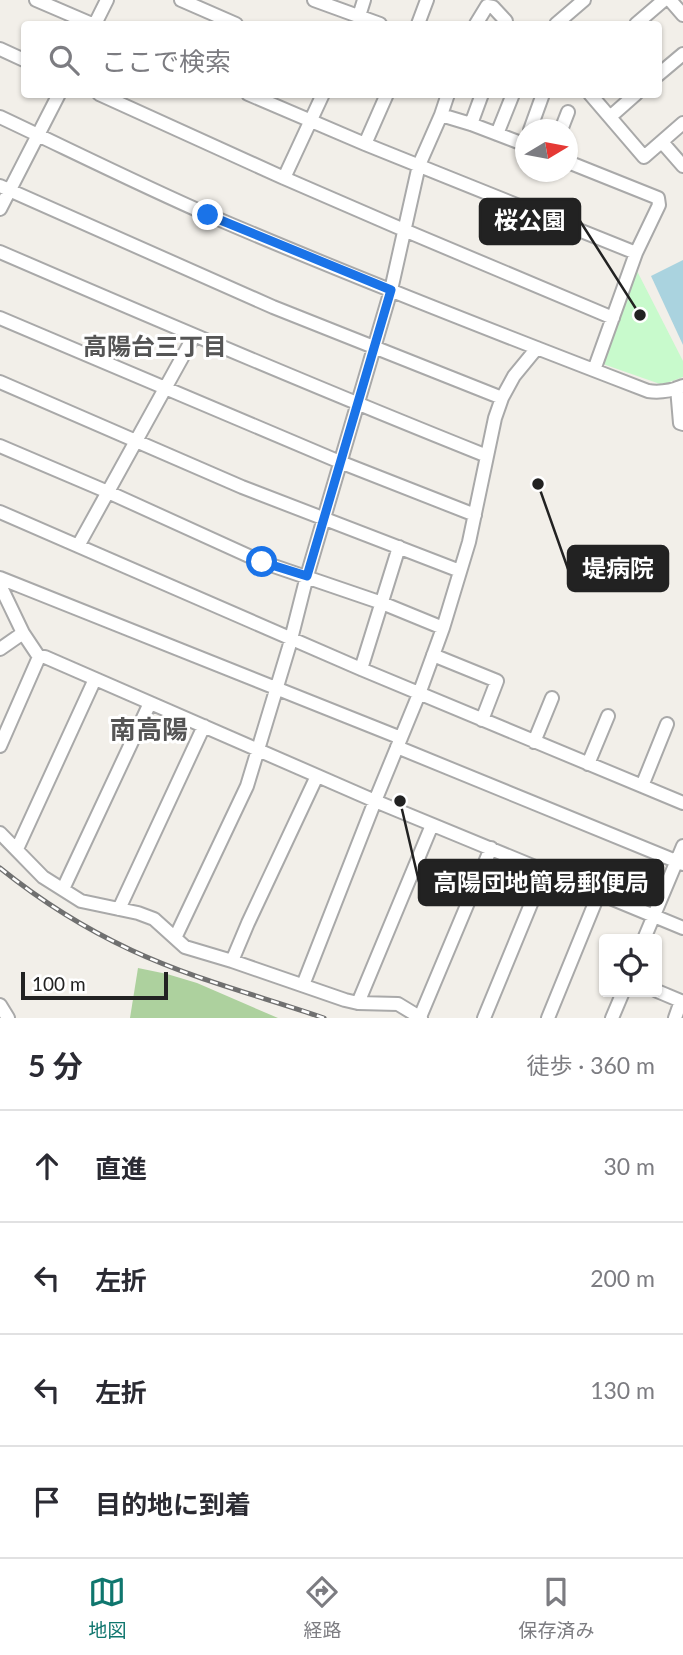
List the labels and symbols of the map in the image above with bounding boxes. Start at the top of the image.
north arrow [515,119,578,182]
route end [192,199,223,230]
callout: 桜公園 [480,199,580,244]
text: 桜公園 [494,205,566,234]
district label: 高陽台三丁目 [83,331,227,360]
route start [246,546,277,577]
callout: 堤病院 [568,546,668,591]
text: 堤病院 [582,553,654,582]
district label: 南高陽 [110,713,188,745]
callout: 高陽団地簡易郵便局 [419,860,663,905]
text: 高陽団地簡易郵便局 [433,867,649,896]
scale bar [21,969,168,1001]

